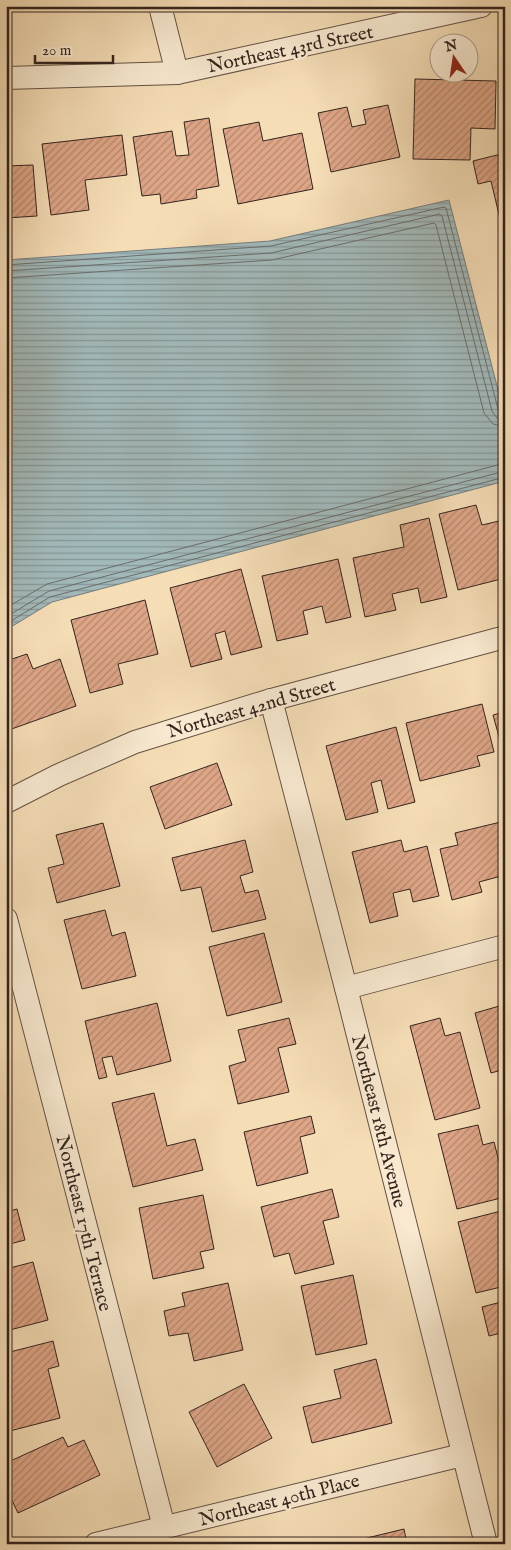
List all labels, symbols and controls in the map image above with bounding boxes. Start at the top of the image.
street label: Northeast 43rd Street [205,21,376,79]
scale bar [35,32,112,64]
north arrow [428,32,478,82]
text: N [442,36,459,57]
text: 20 m [42,41,72,60]
street label: Northeast 42nd Street [165,673,339,744]
street label: Northeast 18th Avenue [345,1033,411,1211]
street label: Northeast 17th Terrace [50,1133,117,1314]
street label: Northeast 40th Place [197,1469,363,1532]

